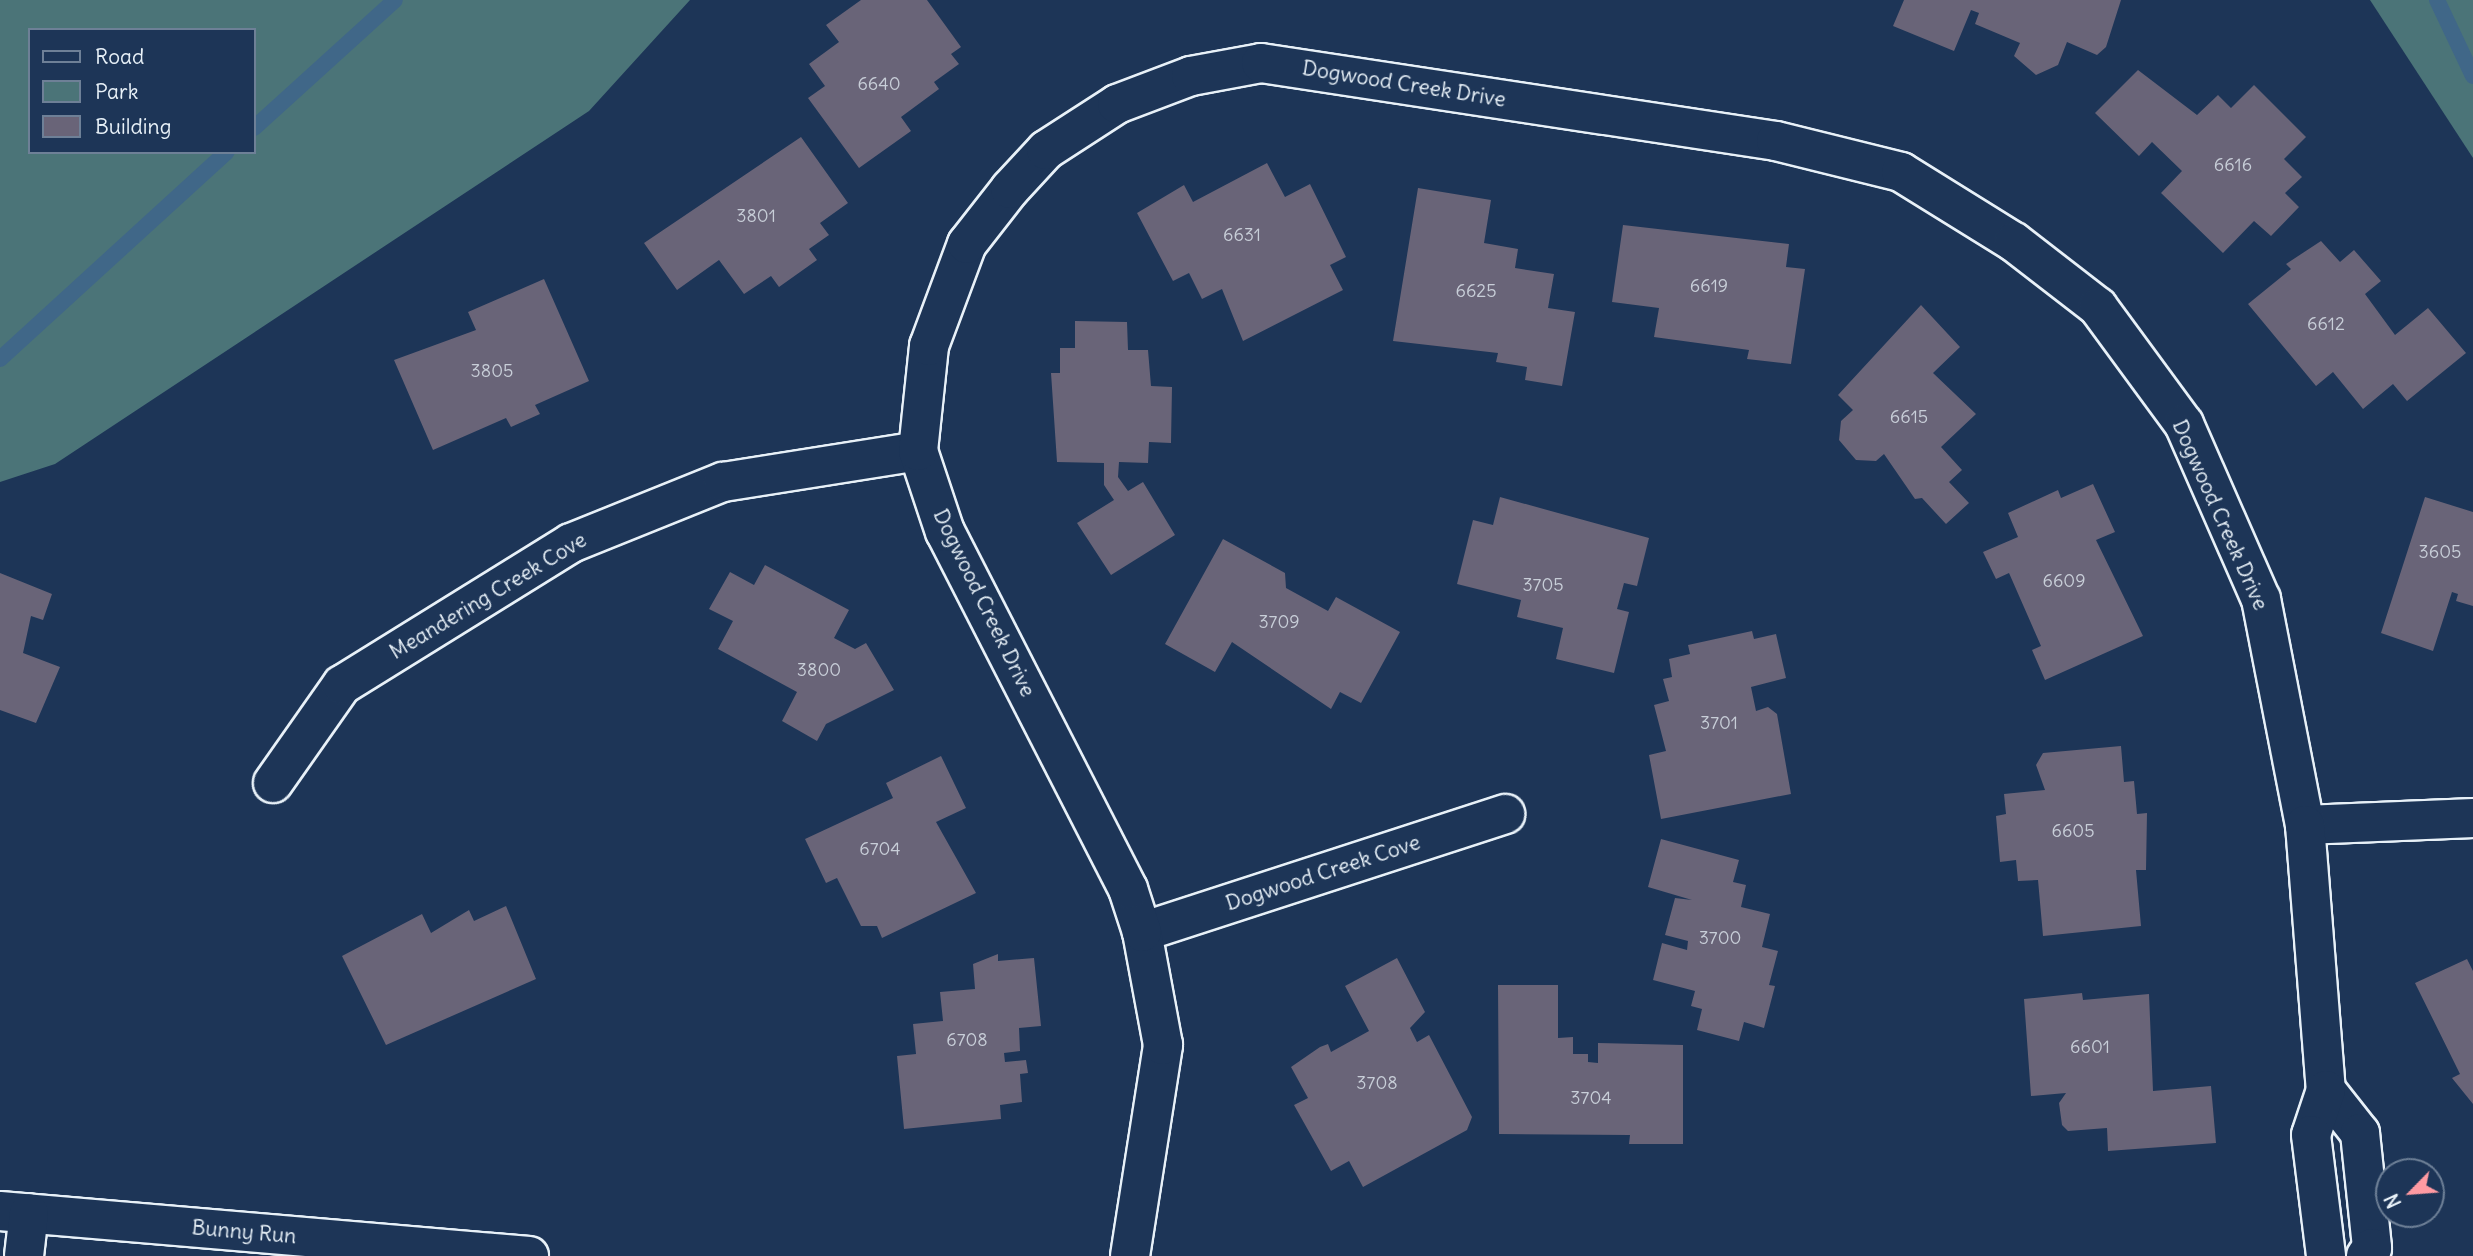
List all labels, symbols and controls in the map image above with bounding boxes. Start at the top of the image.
legend [28,28,256,154]
text: Road [95,43,144,70]
street label: Dogwood Creek Drive [1301,55,1507,113]
house number: 6640 [857,73,901,95]
text: Park [95,78,138,105]
text: Building [95,113,171,140]
house number: 6616 [2214,154,2252,176]
house number: 3801 [736,205,776,227]
house number: 6631 [1223,224,1261,246]
house number: 6619 [1690,275,1728,297]
house number: 6625 [1456,280,1496,302]
house number: 6612 [2307,313,2345,335]
house number: 3805 [471,360,513,382]
house number: 6615 [1890,406,1928,428]
street label: Dogwood Creek Drive [2167,416,2273,614]
street label: Dogwood Creek Drive [928,505,1040,701]
street label: Meandering Creek Cove [385,527,591,665]
house number: 3605 [2419,541,2461,563]
house number: 6609 [2043,570,2085,592]
house number: 3705 [1522,574,1564,596]
house number: 3709 [1258,611,1300,633]
house number: 3800 [797,659,841,681]
house number: 3701 [1700,712,1738,734]
house number: 6605 [2052,820,2094,842]
street label: Dogwood Creek Cove [1223,830,1423,916]
house number: 6704 [859,838,901,860]
house number: 3700 [1699,927,1741,949]
house number: 6708 [946,1029,988,1051]
house number: 6601 [2070,1036,2110,1058]
house number: 3708 [1356,1072,1398,1094]
house number: 3704 [1570,1087,1612,1109]
north arrow [2375,1158,2445,1228]
text: N [2379,1190,2406,1212]
street label: Bunny Run [191,1215,297,1249]

